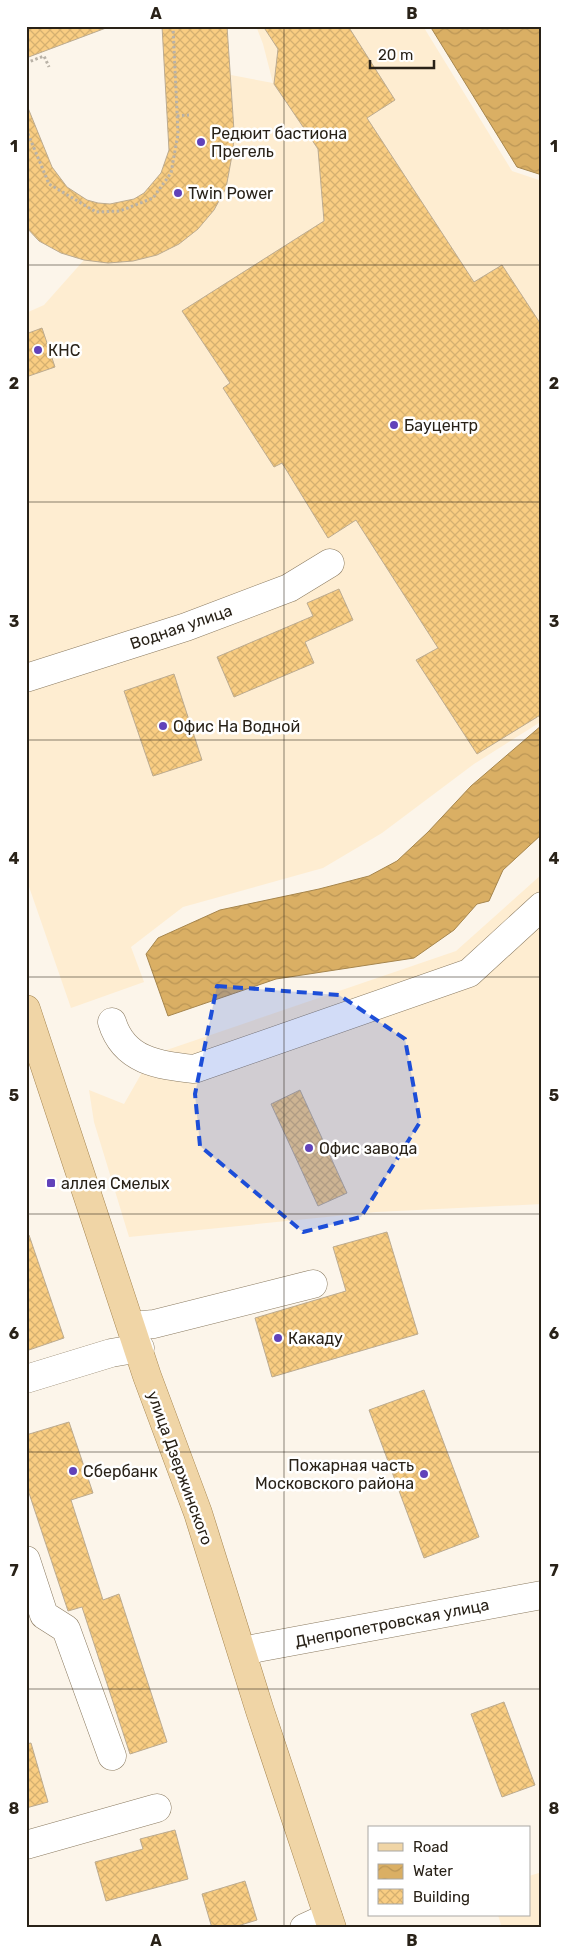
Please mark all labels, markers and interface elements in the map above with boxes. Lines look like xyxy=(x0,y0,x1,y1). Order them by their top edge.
text: A xyxy=(150,4,162,23)
text: B xyxy=(406,4,418,23)
scale bar xyxy=(370,38,434,70)
text: 20 m xyxy=(378,46,413,64)
place label: Редюит бастиона Прегель xyxy=(211,124,347,161)
marker: Редюит бастиона Прегель xyxy=(195,136,207,148)
text: 1 xyxy=(10,137,18,156)
text: 1 xyxy=(550,137,558,156)
place label: Twin Power xyxy=(188,184,273,203)
marker: Twin Power xyxy=(172,187,184,199)
place label: КНС xyxy=(48,341,80,360)
marker: КНС xyxy=(32,344,44,356)
text: 2 xyxy=(9,374,19,393)
text: 2 xyxy=(549,374,559,393)
place label: Бауцентр xyxy=(404,416,478,435)
marker: Бауцентр xyxy=(388,419,400,431)
street label: Водная улица xyxy=(127,601,235,653)
text: 3 xyxy=(9,612,19,631)
text: 3 xyxy=(549,612,559,631)
place label: Офис На Водной xyxy=(173,717,300,736)
marker: Офис На Водной xyxy=(157,720,169,732)
text: 4 xyxy=(9,849,20,868)
text: 4 xyxy=(549,849,560,868)
text: 5 xyxy=(9,1086,19,1105)
text: 5 xyxy=(549,1086,559,1105)
place label: Офис завода xyxy=(319,1139,417,1158)
marker: Офис завода xyxy=(303,1142,315,1154)
place label: аллея Смелых xyxy=(61,1174,170,1193)
marker: аллея Смелых xyxy=(45,1177,57,1189)
text: 6 xyxy=(9,1324,19,1343)
text: 6 xyxy=(549,1324,559,1343)
place label: Какаду xyxy=(288,1329,343,1348)
marker: Какаду xyxy=(272,1332,284,1344)
street label: улица Дзержинского xyxy=(143,1388,217,1548)
place label: Пожарная часть Московского района xyxy=(255,1456,414,1493)
place label: Сбербанк xyxy=(83,1462,158,1481)
marker: Сбербанк xyxy=(67,1465,79,1477)
marker: Пожарная часть Московского района xyxy=(418,1468,430,1480)
text: 7 xyxy=(9,1561,19,1580)
text: 7 xyxy=(549,1561,559,1580)
street label: Днепропетровская улица xyxy=(293,1595,491,1651)
text: 8 xyxy=(9,1799,20,1818)
text: 8 xyxy=(549,1799,560,1818)
legend xyxy=(368,1826,530,1916)
text: Road xyxy=(413,1838,449,1856)
text: Water xyxy=(413,1862,453,1880)
text: Building xyxy=(413,1888,470,1906)
text: A xyxy=(150,1931,162,1950)
text: B xyxy=(406,1931,418,1950)

